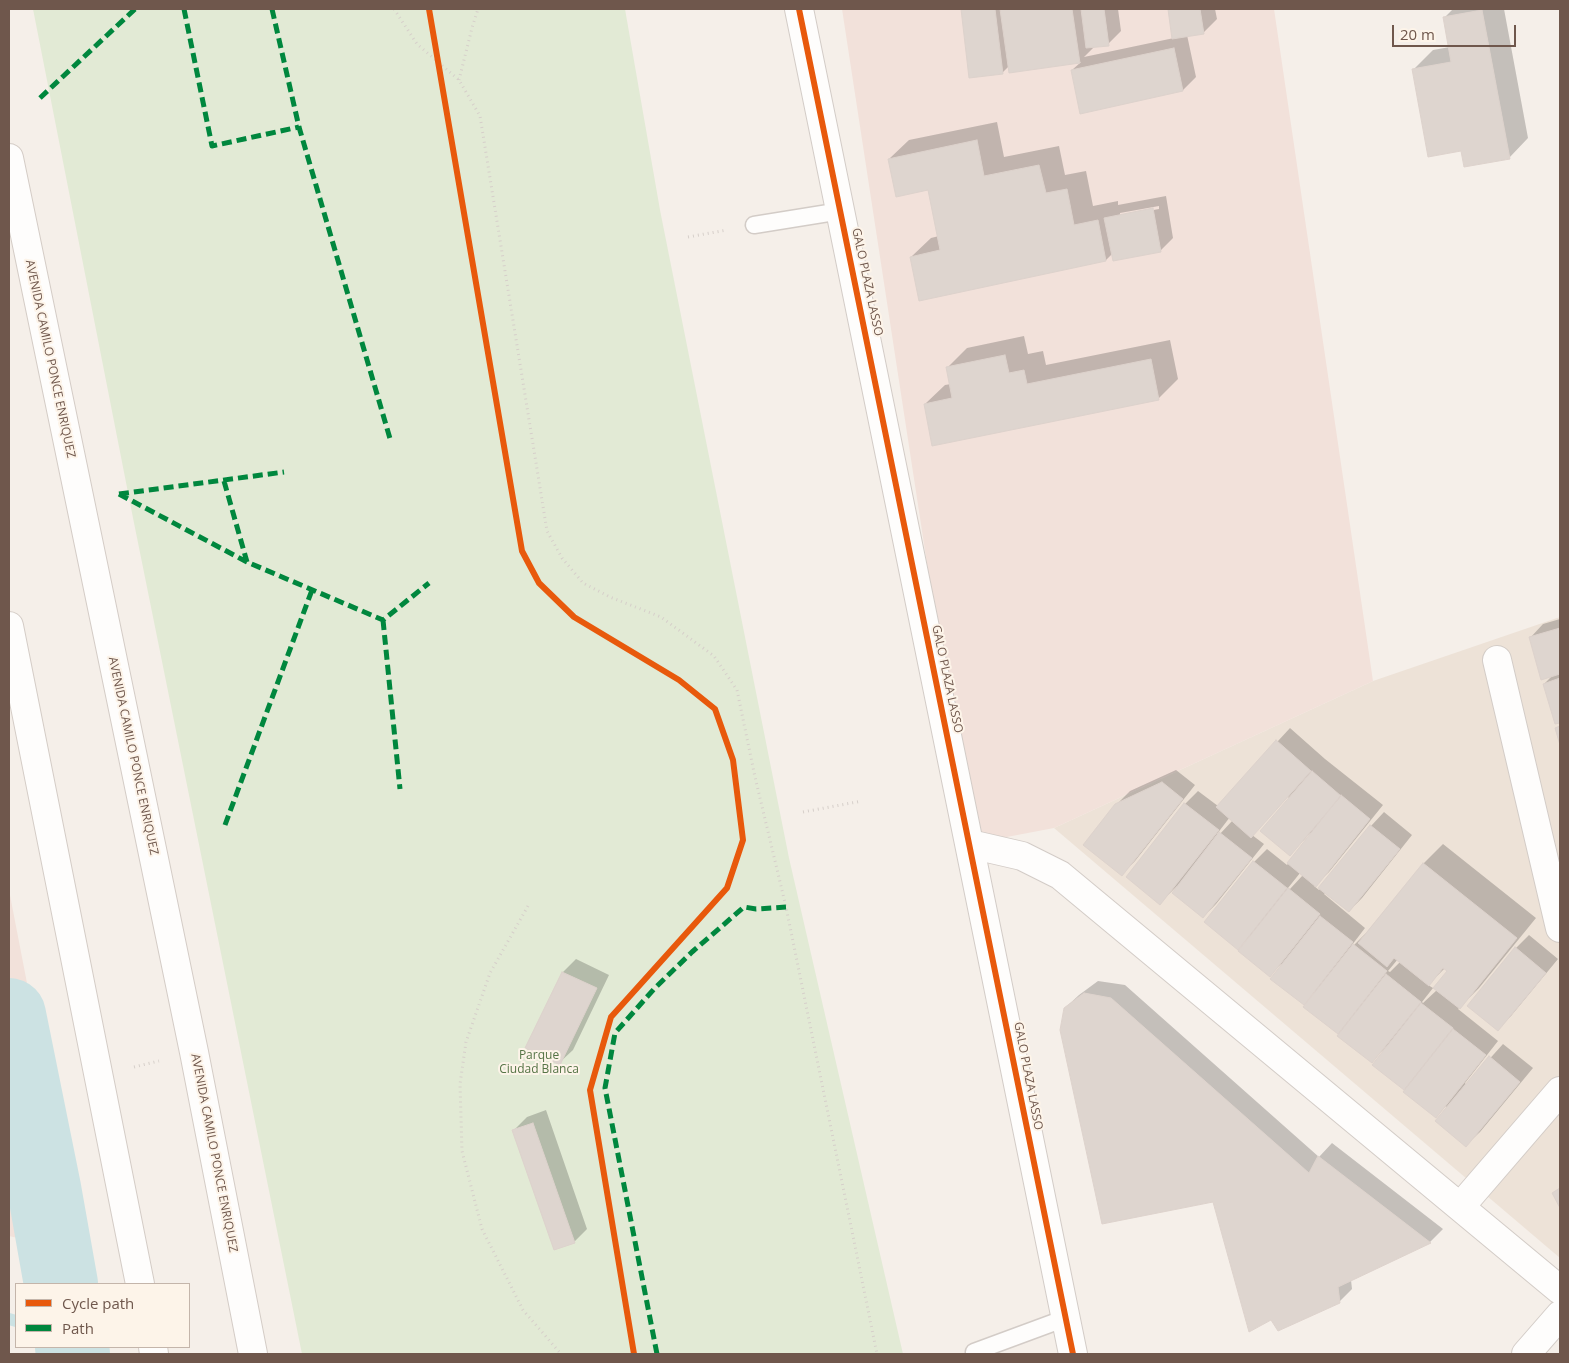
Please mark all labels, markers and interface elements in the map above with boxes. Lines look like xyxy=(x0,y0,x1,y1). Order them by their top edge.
scale bar xyxy=(1394,15,1518,47)
text: 20 m xyxy=(1400,24,1435,44)
street label: GALO PLAZA LASSO xyxy=(849,227,885,337)
street label: AVENIDA CAMILO PONCE ENRIQUEZ xyxy=(22,259,78,459)
street label: GALO PLAZA LASSO xyxy=(929,624,965,734)
street label: AVENIDA CAMILO PONCE ENRIQUEZ xyxy=(105,656,161,856)
street label: GALO PLAZA LASSO xyxy=(1010,1021,1046,1131)
park label: Parque Ciudad Blanca xyxy=(499,1049,579,1077)
street label: AVENIDA CAMILO PONCE ENRIQUEZ xyxy=(188,1052,240,1254)
legend xyxy=(15,1283,190,1348)
text: Cycle path xyxy=(62,1293,134,1313)
text: Path xyxy=(62,1318,94,1338)

